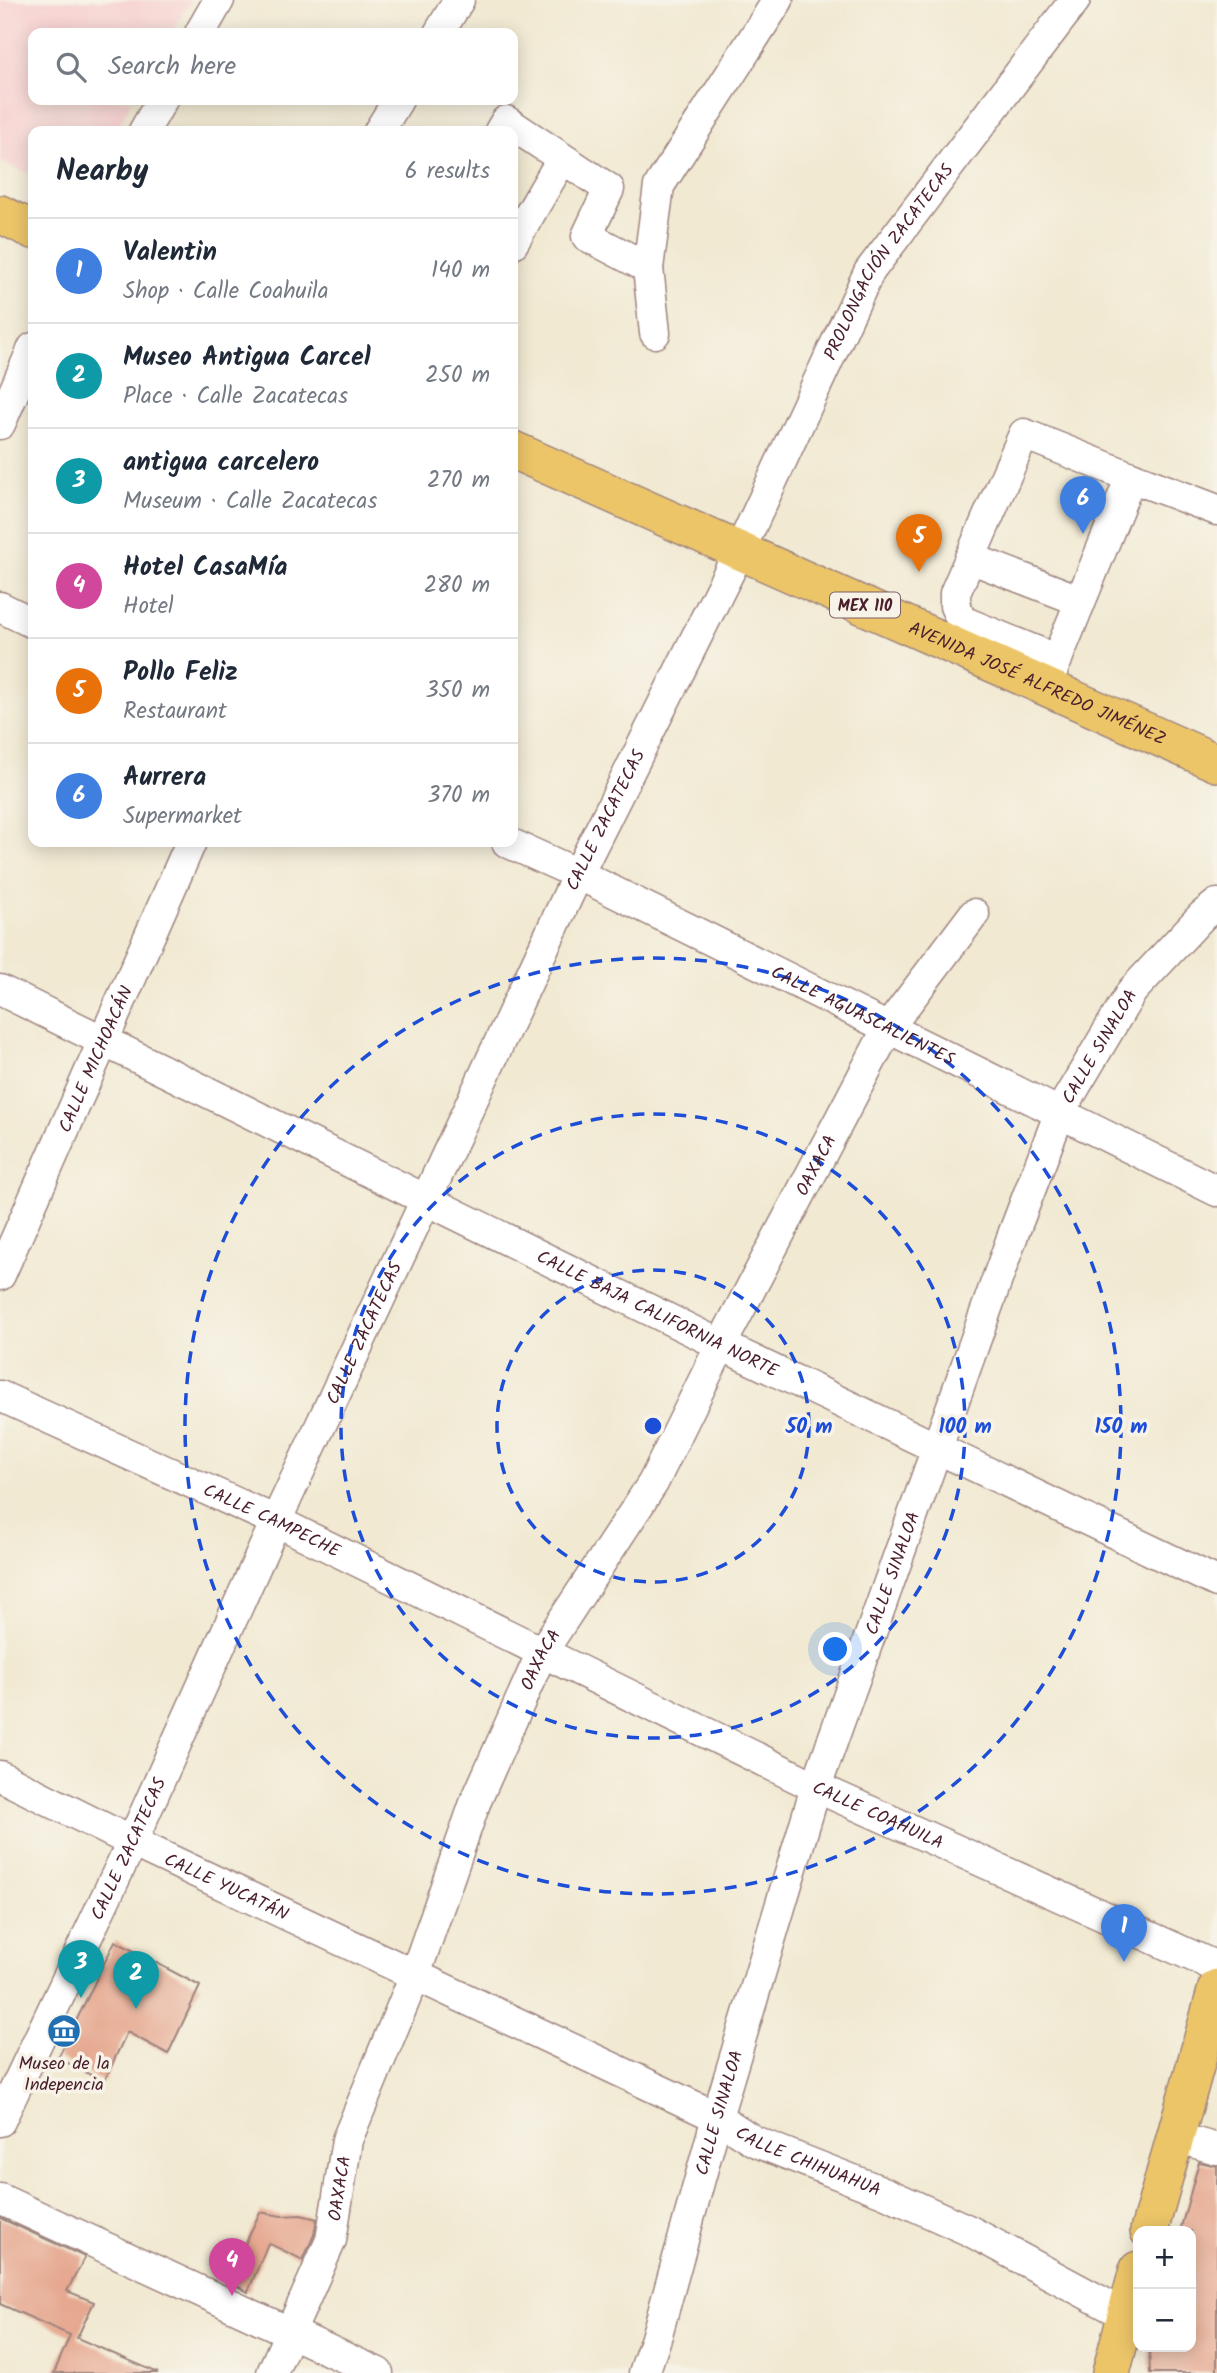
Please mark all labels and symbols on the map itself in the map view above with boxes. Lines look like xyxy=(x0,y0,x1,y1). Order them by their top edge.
street label: PROLONGACIÓN ZACATECAS xyxy=(817,158,962,365)
pin: 6 xyxy=(1060,476,1106,534)
pin: 5 xyxy=(896,514,942,572)
road number: MEX 110 xyxy=(830,592,900,618)
street label: AVENIDA JOSÉ ALFREDO JIMÉNEZ xyxy=(903,615,1170,755)
street label: CALLE ZACATECAS xyxy=(559,745,654,896)
street label: CALLE AGUASCALIENTES xyxy=(765,959,960,1075)
street label: CALLE MICHOACÁN xyxy=(52,982,142,1138)
street label: CALLE SINALOA xyxy=(1055,984,1146,1110)
street label: OAXACA xyxy=(789,1130,845,1202)
street label: CALLE BAJA CALIFORNIA NORTE xyxy=(531,1243,783,1387)
street label: CALLE ZACATECAS xyxy=(319,1257,411,1410)
text: 50 m xyxy=(785,1411,832,1444)
text: 100 m xyxy=(938,1411,992,1444)
text: 150 m xyxy=(1094,1411,1148,1444)
centre of rings xyxy=(641,1414,665,1438)
street label: CALLE CAMPECHE xyxy=(198,1477,345,1567)
street label: CALLE SINALOA xyxy=(858,1508,929,1639)
street label: OAXACA xyxy=(514,1624,569,1696)
your location xyxy=(818,1632,852,1666)
street label: CALLE ZACATECAS xyxy=(84,1773,175,1926)
street label: CALLE COAHUILA xyxy=(807,1774,948,1858)
street label: CALLE YUCATÁN xyxy=(159,1846,293,1930)
pin: 1 xyxy=(1101,1904,1147,1962)
pin: 3 xyxy=(58,1940,104,1998)
pin: 2 xyxy=(113,1951,159,2009)
museum icon: Museo de la Indepencia xyxy=(45,2012,83,2050)
street label: CALLE SINALOA xyxy=(689,2047,752,2179)
place label: Museo de la Indepencia xyxy=(18,2050,110,2100)
street label: CALLE CHIHUAHUA xyxy=(729,2119,885,2206)
street label: OAXACA xyxy=(321,2154,360,2223)
pin: 4 xyxy=(209,2238,255,2296)

